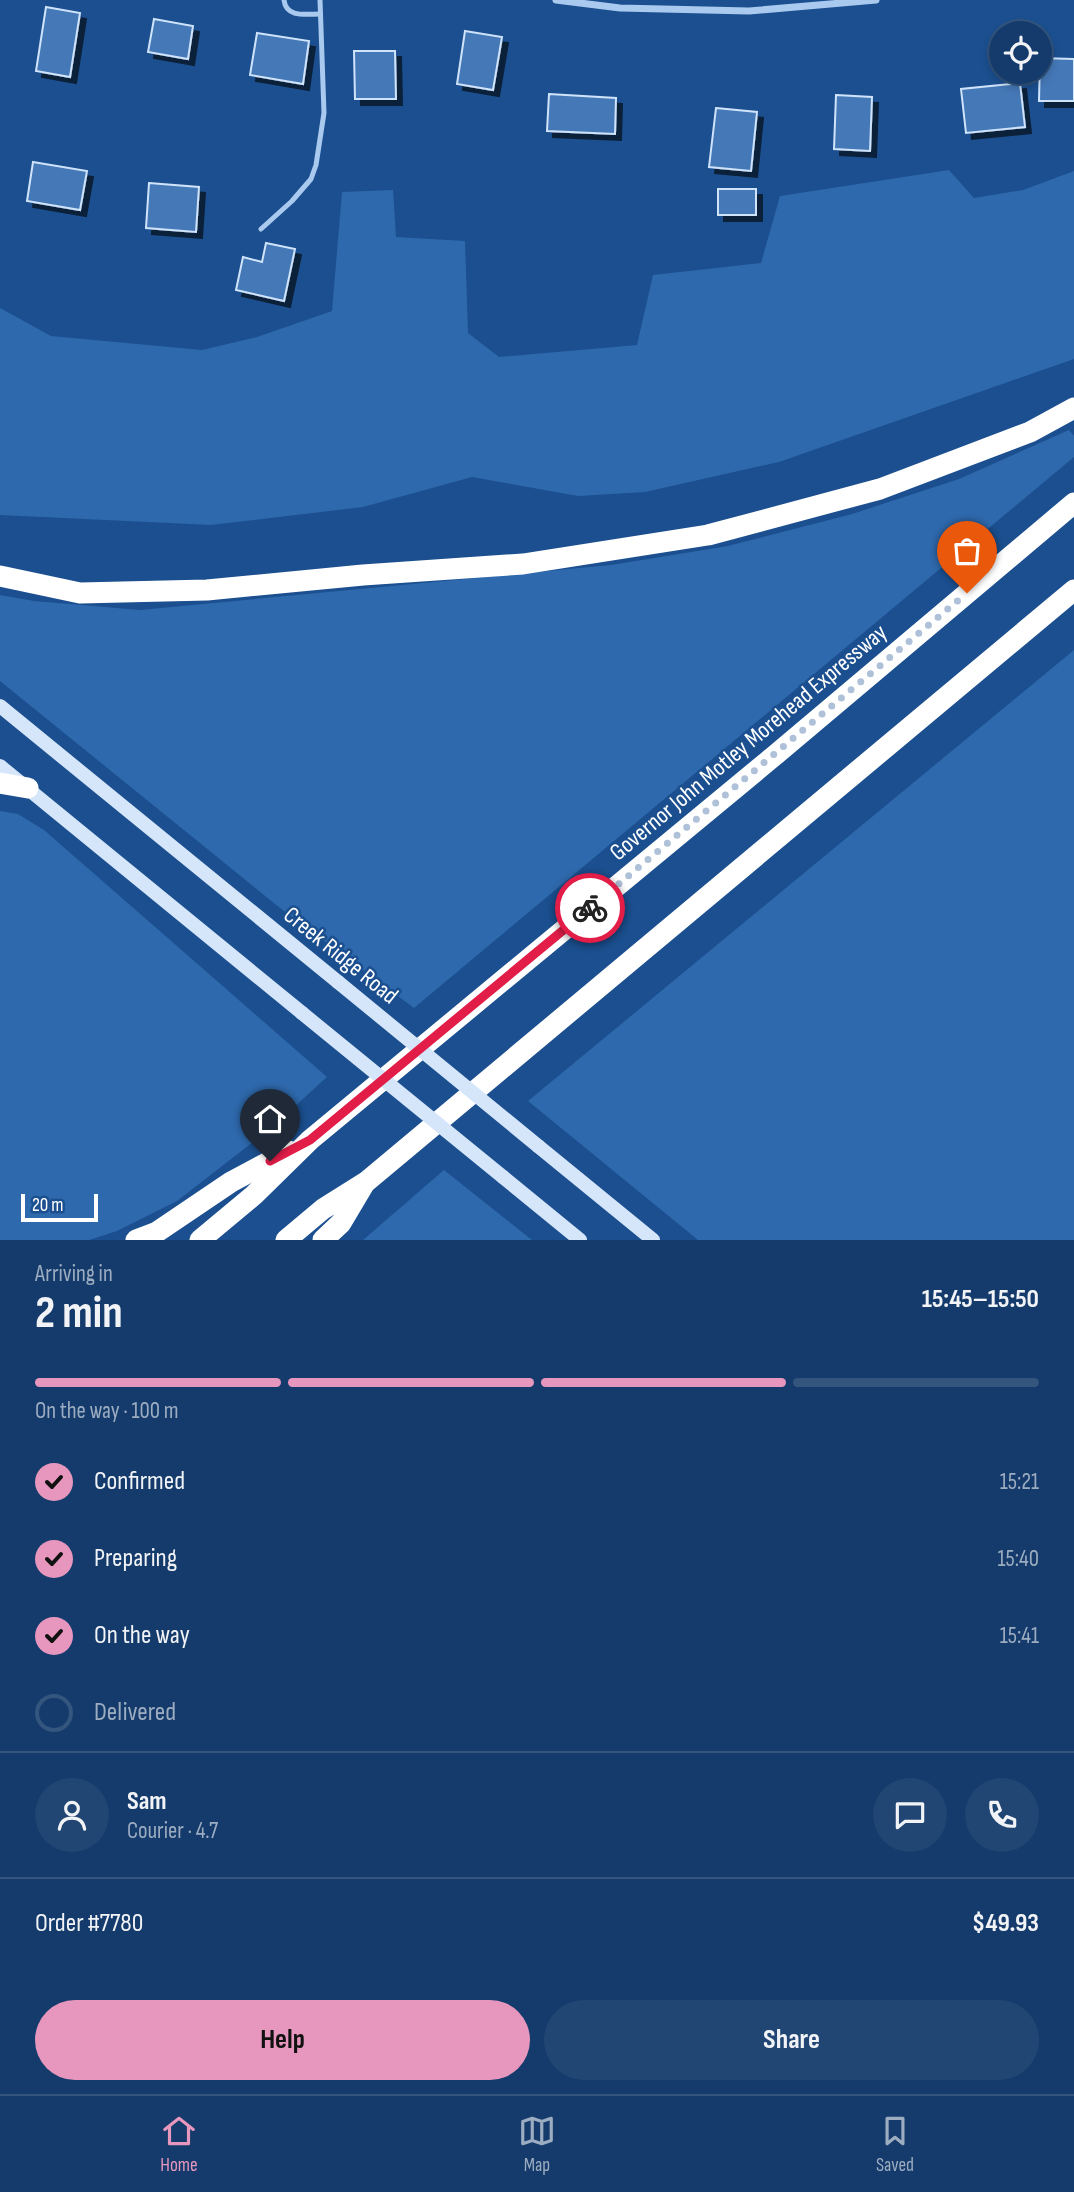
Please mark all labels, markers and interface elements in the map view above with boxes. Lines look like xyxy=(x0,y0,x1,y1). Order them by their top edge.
map controls xyxy=(989,21,1052,84)
button: locate xyxy=(989,21,1052,84)
pin xyxy=(937,521,997,593)
icon: bag xyxy=(948,532,986,570)
street label: Governor John Motley Morehead Expressway xyxy=(604,618,893,867)
courier xyxy=(555,873,625,943)
icon: bike xyxy=(571,889,609,927)
street label: Creek Ridge Road xyxy=(278,900,404,1010)
pin xyxy=(240,1089,300,1161)
icon: home xyxy=(251,1100,289,1138)
scale bar xyxy=(21,1191,98,1223)
text: 20 m xyxy=(32,1194,64,1217)
text: Arriving in xyxy=(35,1260,113,1288)
text: 15:45–15:50 xyxy=(922,1284,1039,1315)
text: 2 min xyxy=(35,1286,123,1341)
text: On the way · 100 m xyxy=(35,1397,179,1425)
icon: check xyxy=(35,1463,73,1501)
text: Confirmed xyxy=(94,1466,185,1497)
text: 15:21 xyxy=(1000,1468,1039,1496)
icon: check xyxy=(35,1540,73,1578)
text: Preparing xyxy=(94,1543,177,1574)
text: 15:40 xyxy=(998,1545,1039,1573)
icon: check xyxy=(35,1617,73,1655)
text: On the way xyxy=(94,1620,190,1651)
text: 15:41 xyxy=(1000,1622,1039,1650)
text: Delivered xyxy=(94,1697,176,1728)
button: person xyxy=(35,1778,109,1852)
button: chat xyxy=(873,1778,947,1852)
button: phone xyxy=(965,1778,1039,1852)
text: Sam xyxy=(127,1786,167,1817)
text: Courier · 4.7 xyxy=(127,1817,218,1845)
text: Order #7780 xyxy=(35,1908,143,1939)
text: $49.93 xyxy=(972,1908,1039,1939)
button: Help xyxy=(35,2000,530,2080)
button: Share xyxy=(544,2000,1039,2080)
tab: Home xyxy=(160,2112,198,2177)
tab: Map xyxy=(518,2112,556,2177)
tab: Saved xyxy=(876,2112,914,2177)

